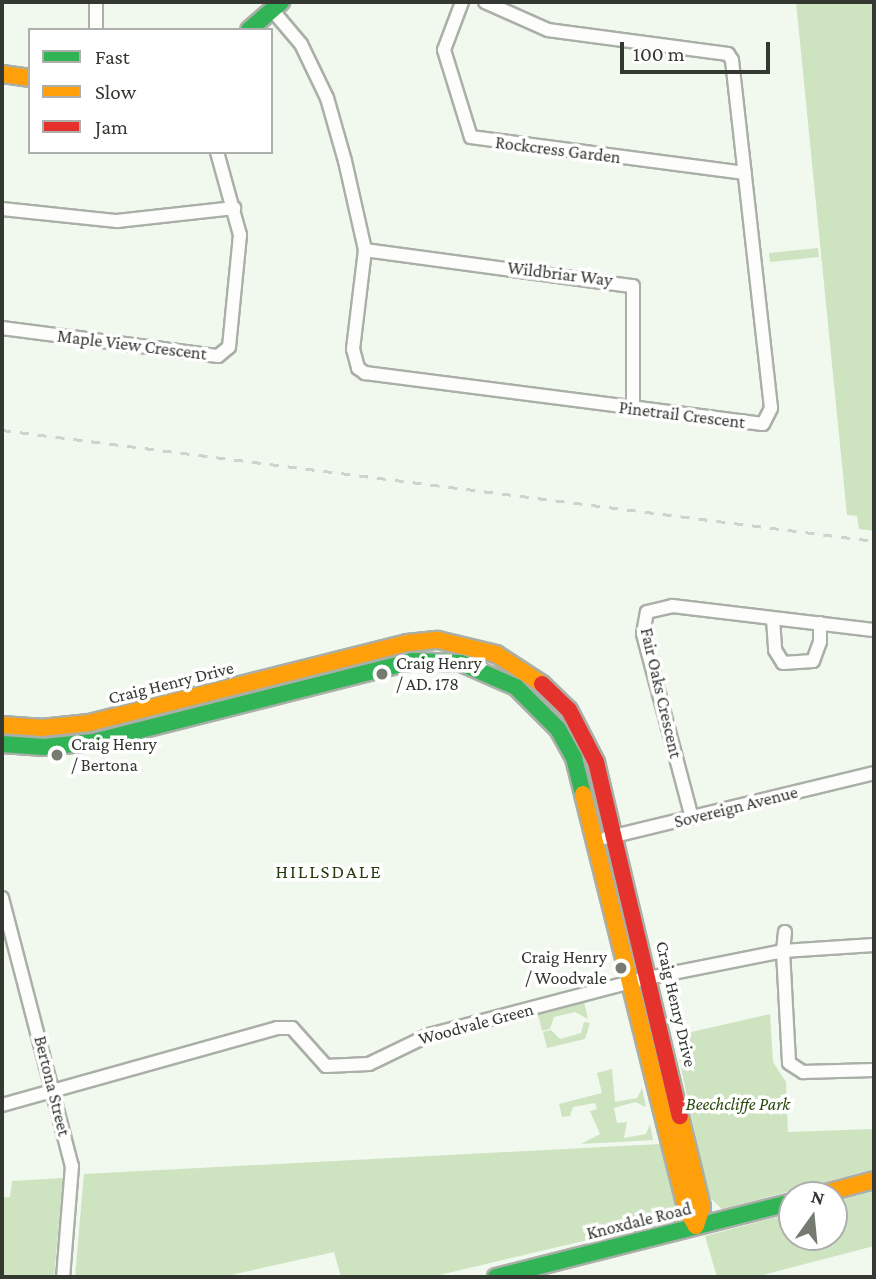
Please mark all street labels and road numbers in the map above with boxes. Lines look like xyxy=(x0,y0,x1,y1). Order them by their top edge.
street label: Rockcress Garden xyxy=(494,132,622,168)
street label: Wildbriar Way xyxy=(506,257,614,291)
street label: Maple View Crescent xyxy=(56,325,208,365)
street label: Pinetrail Crescent xyxy=(618,397,746,433)
street label: Fair Oaks Crescent xyxy=(636,626,686,760)
street label: Craig Henry Drive xyxy=(106,657,236,709)
street label: Sovereign Avenue xyxy=(672,781,800,833)
street label: Craig Henry Drive xyxy=(651,939,701,1069)
street label: Woodvale Green xyxy=(416,998,536,1050)
street label: Bertona Street xyxy=(29,1034,75,1138)
street label: Knoxdale Road xyxy=(584,1198,694,1244)

